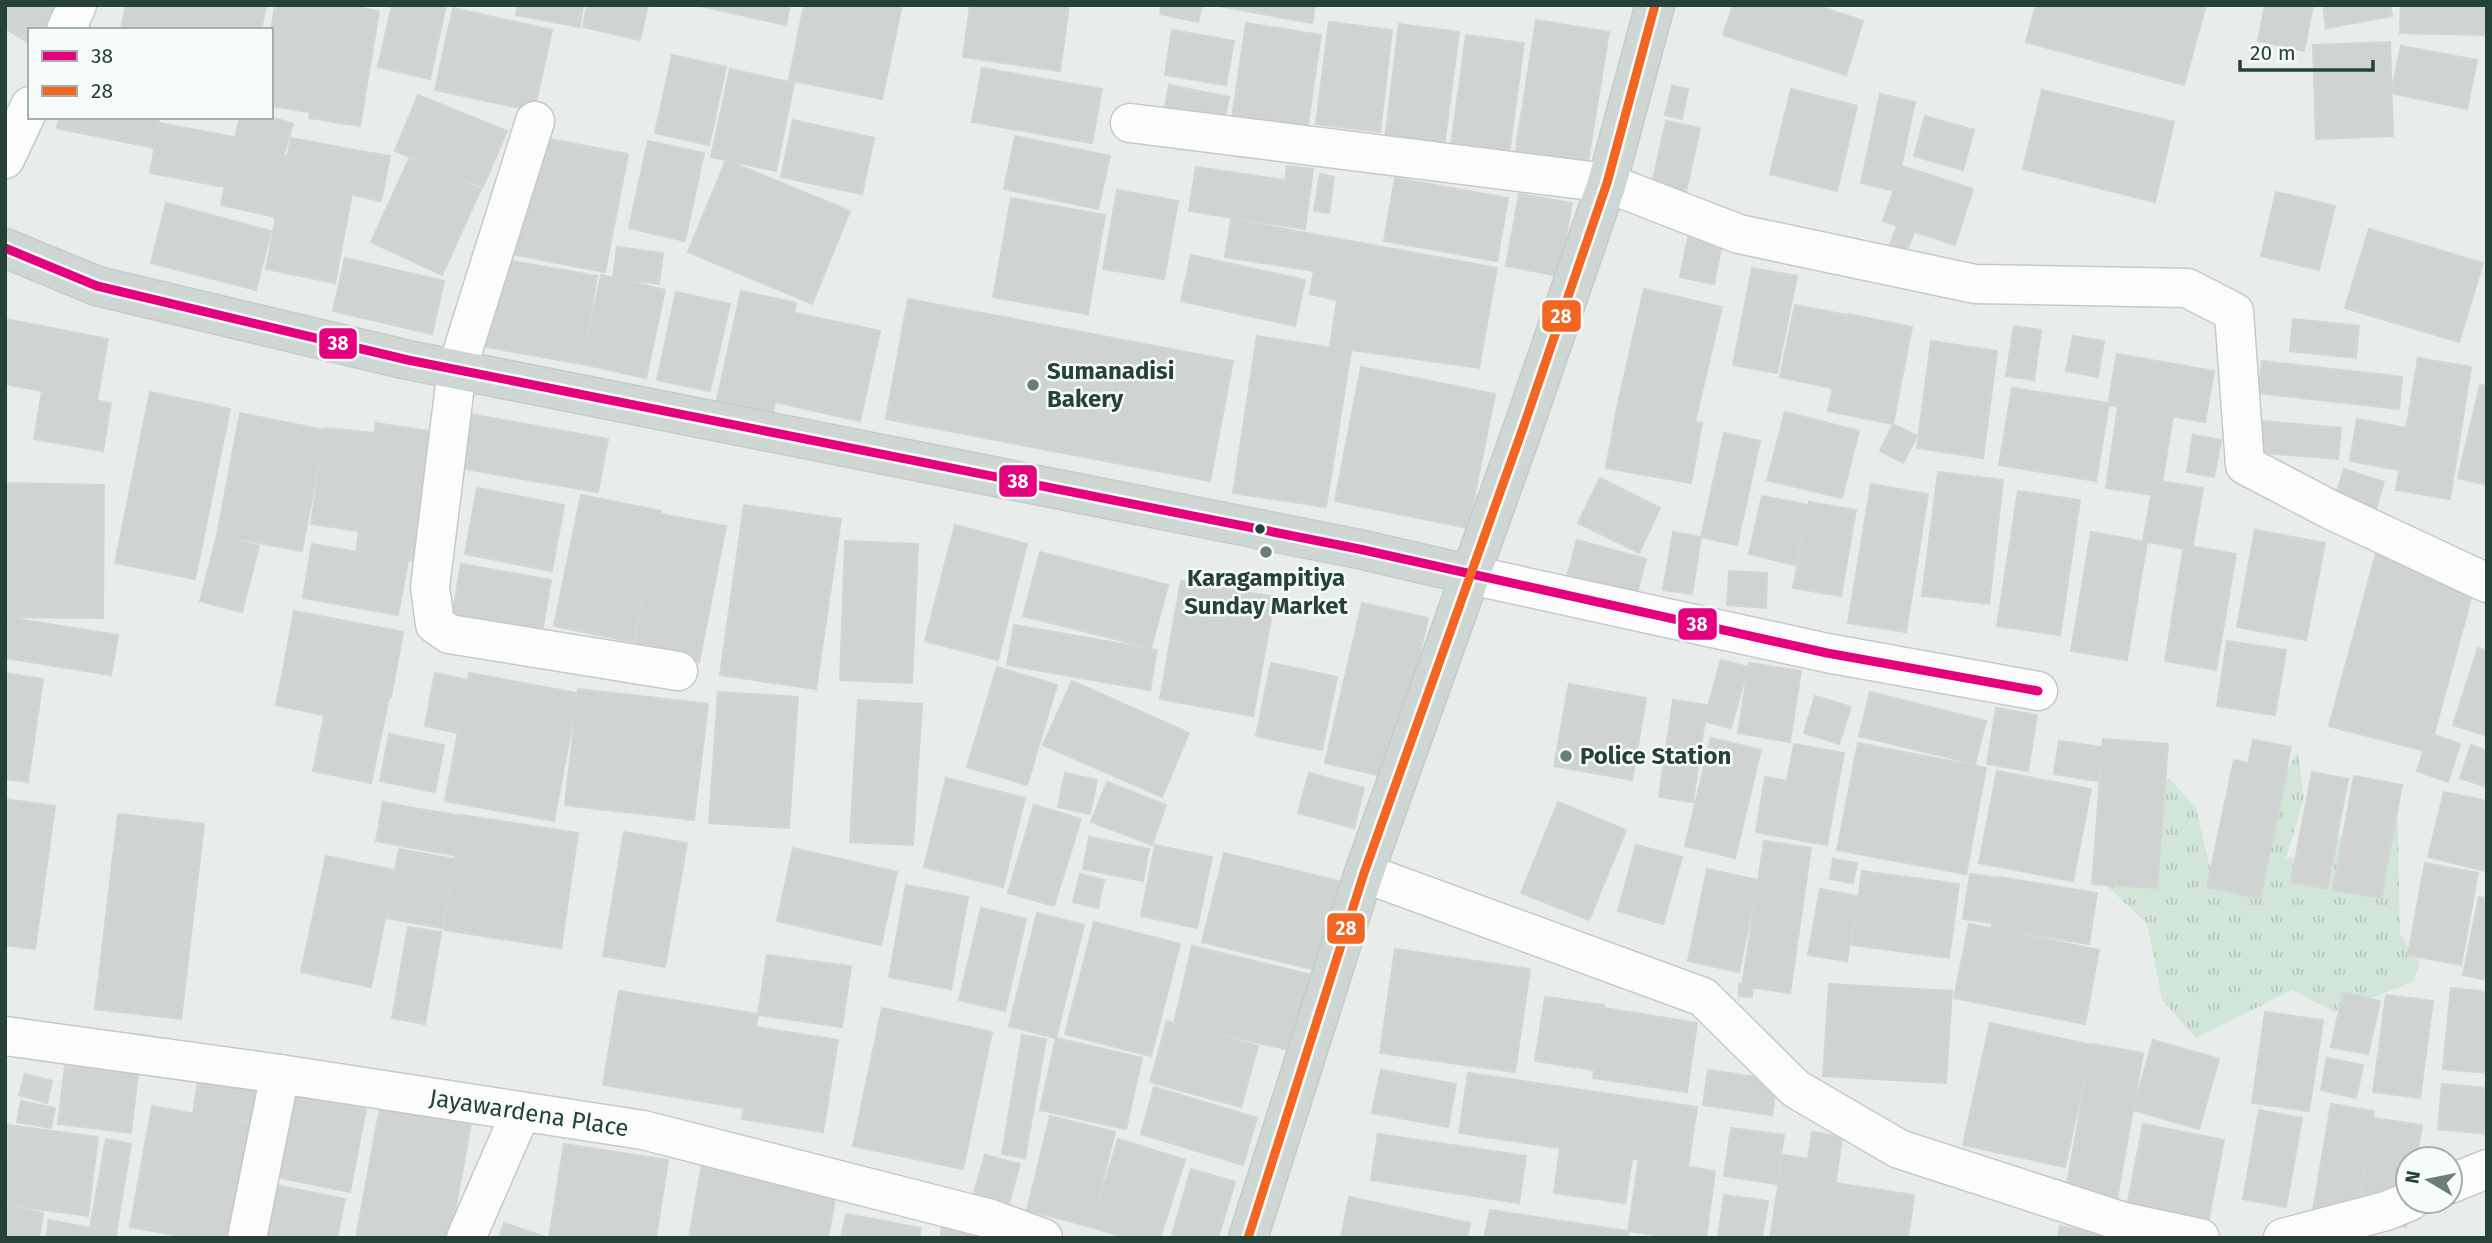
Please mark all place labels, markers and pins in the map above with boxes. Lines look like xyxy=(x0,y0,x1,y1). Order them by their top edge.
place label: Sumanadisi Bakery xyxy=(1047,357,1174,413)
marker: Sumanadisi Bakery xyxy=(1025,377,1041,393)
unlabelled marker xyxy=(1253,522,1267,536)
marker: Karagampitiya Sunday Market xyxy=(1258,544,1274,560)
place label: Karagampitiya Sunday Market xyxy=(1184,564,1349,620)
place label: Police Station xyxy=(1580,742,1731,770)
marker: Police Station xyxy=(1558,748,1574,764)

